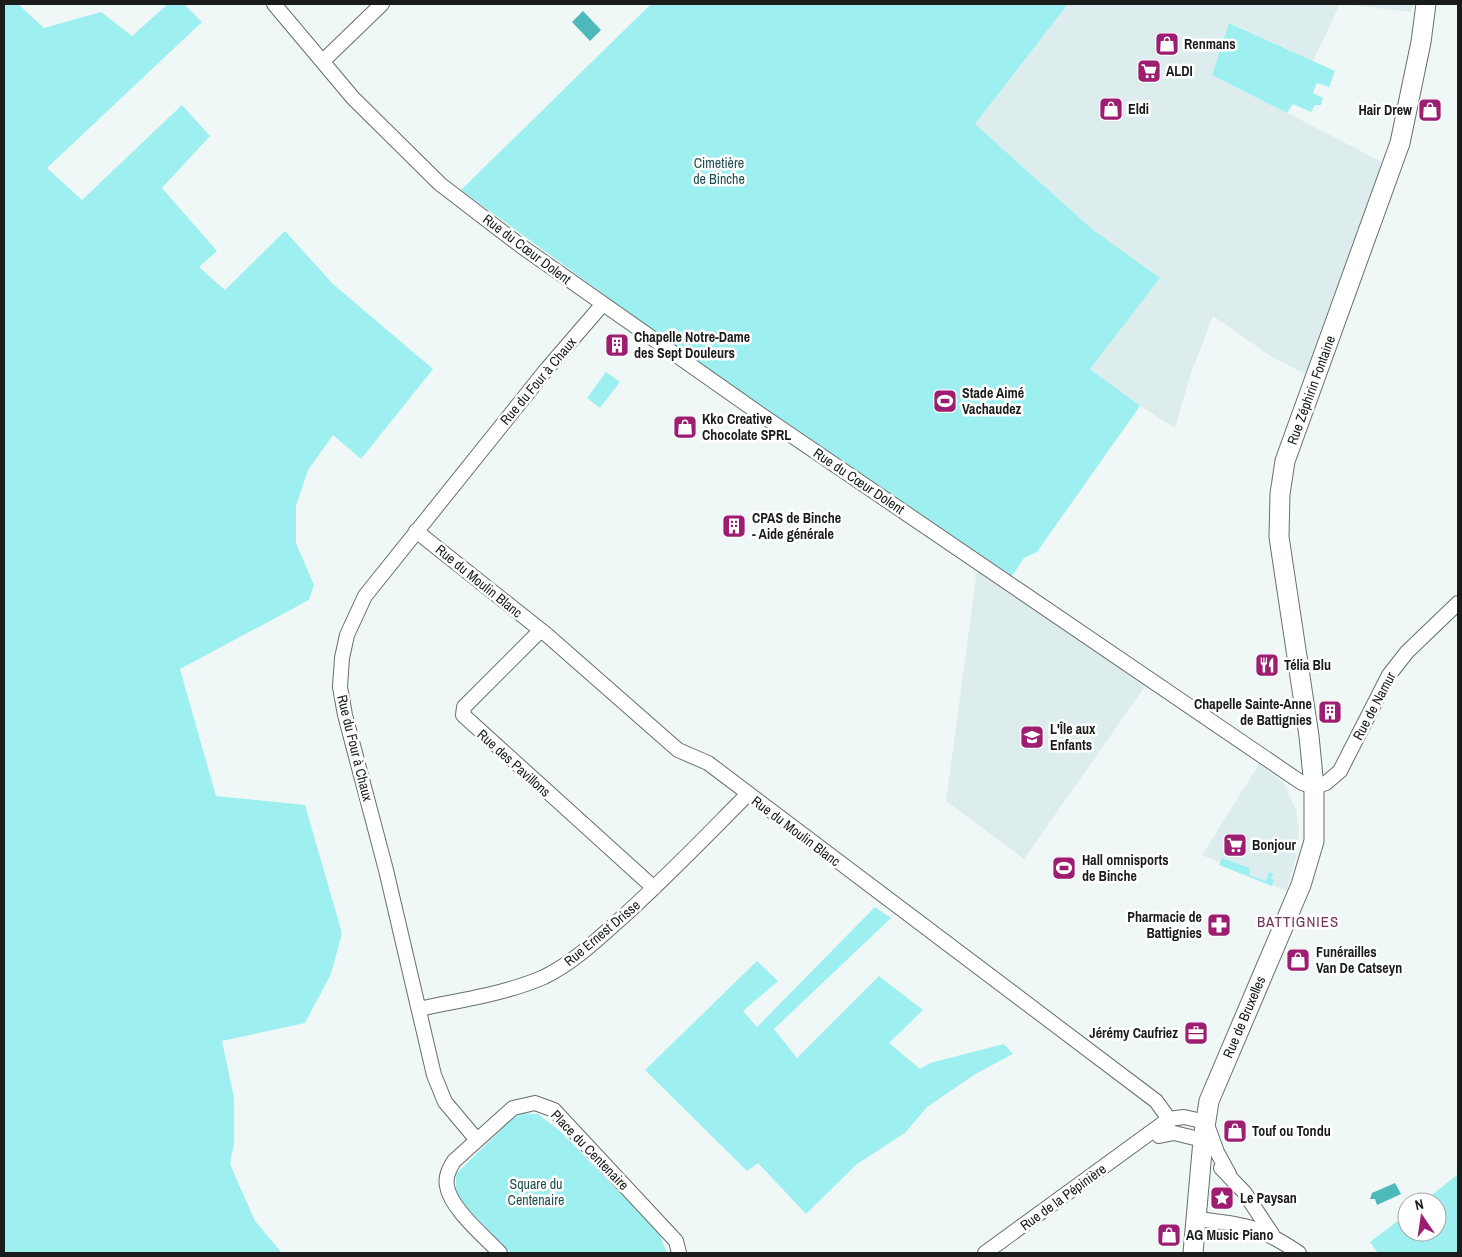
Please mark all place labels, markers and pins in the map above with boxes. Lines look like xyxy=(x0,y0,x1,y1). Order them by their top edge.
shop icon: Renmans xyxy=(1154,31,1180,57)
place label: Renmans xyxy=(1184,35,1236,53)
supermarket icon: ALDI xyxy=(1136,58,1162,84)
place label: ALDI xyxy=(1166,62,1193,80)
shop icon: Eldi xyxy=(1098,96,1124,122)
shop icon: Hair Drew xyxy=(1417,97,1443,123)
place label: Eldi xyxy=(1128,100,1149,118)
place label: Hair Drew xyxy=(1358,101,1412,119)
place label: Chapelle Notre-Dame des Sept Douleurs xyxy=(634,328,750,362)
building icon: Chapelle Notre-Dame des Sept Douleurs xyxy=(604,332,630,358)
place label: Stade Aimé Vachaudez xyxy=(962,384,1024,418)
sports icon: Stade Aimé Vachaudez xyxy=(932,388,958,414)
place label: Kko Creative Chocolate SPRL xyxy=(702,410,791,444)
shop icon: Kko Creative Chocolate SPRL xyxy=(672,414,698,440)
place label: CPAS de Binche - Aide générale xyxy=(752,509,841,543)
building icon: CPAS de Binche - Aide générale xyxy=(721,513,747,539)
restaurant icon: Télia Blu xyxy=(1254,652,1280,678)
place label: Télia Blu xyxy=(1284,656,1331,674)
place label: Chapelle Sainte-Anne de Battignies xyxy=(1194,695,1312,729)
building icon: Chapelle Sainte-Anne de Battignies xyxy=(1317,699,1343,725)
place label: L'Île aux Enfants xyxy=(1050,720,1096,754)
school or university icon: L'Île aux Enfants xyxy=(1019,724,1045,750)
supermarket icon: Bonjour xyxy=(1222,832,1248,858)
place label: Bonjour xyxy=(1252,836,1297,854)
place label: Hall omnisports de Binche xyxy=(1082,851,1169,885)
sports icon: Hall omnisports de Binche xyxy=(1051,855,1077,881)
place label: Pharmacie de Battignies xyxy=(1127,908,1202,942)
pharmacy icon: Pharmacie de Battignies xyxy=(1206,912,1232,938)
place label: Funérailles Van De Catseyn xyxy=(1316,943,1402,977)
shop icon: Funérailles Van De Catseyn xyxy=(1285,947,1311,973)
office icon: Jérémy Caufriez xyxy=(1183,1020,1209,1046)
place label: Jérémy Caufriez xyxy=(1089,1024,1178,1042)
shop icon: Touf ou Tondu xyxy=(1222,1118,1248,1144)
place label: Touf ou Tondu xyxy=(1252,1122,1331,1140)
place icon: Le Paysan xyxy=(1209,1185,1235,1211)
place label: Le Paysan xyxy=(1240,1189,1297,1207)
shop icon: AG Music Piano xyxy=(1156,1222,1182,1248)
place label: AG Music Piano xyxy=(1186,1226,1273,1244)

